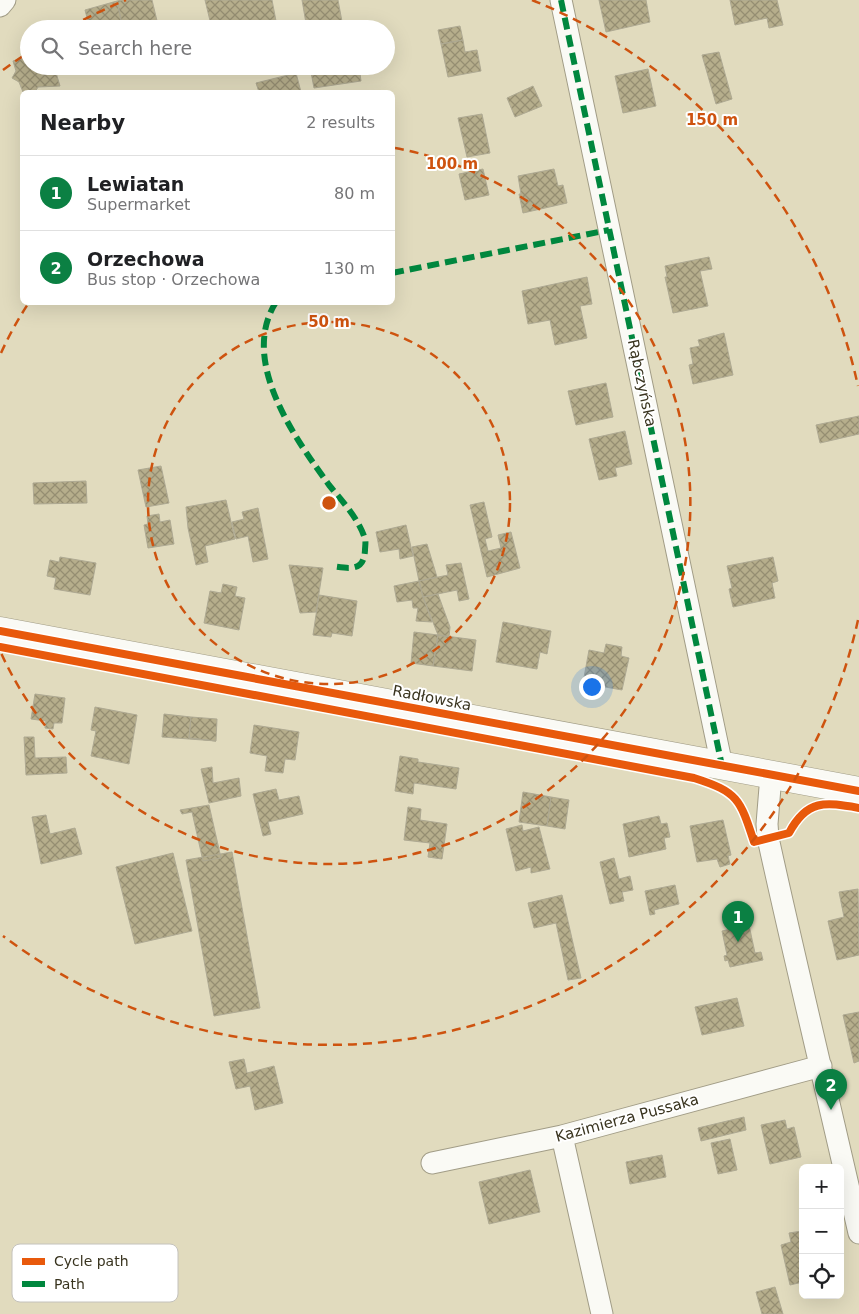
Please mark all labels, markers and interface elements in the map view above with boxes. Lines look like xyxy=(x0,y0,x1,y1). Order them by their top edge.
search box xyxy=(20,20,395,75)
icon: search xyxy=(38,34,66,62)
text: Search here xyxy=(78,37,192,59)
text: Nearby xyxy=(40,111,125,135)
text: 150 m xyxy=(686,111,738,129)
text: 2 results xyxy=(306,113,375,132)
text: 100 m xyxy=(426,155,478,173)
text: Lewiatan xyxy=(87,173,184,195)
text: 1 xyxy=(50,184,62,203)
text: 80 m xyxy=(334,184,375,203)
text: Supermarket xyxy=(87,195,190,214)
text: Orzechowa xyxy=(87,248,205,270)
text: 2 xyxy=(50,259,62,278)
text: 130 m xyxy=(324,259,375,278)
text: Bus stop · Orzechowa xyxy=(87,270,260,289)
text: 50 m xyxy=(308,313,350,331)
street label: Rąbczyńska xyxy=(624,338,660,428)
centre of rings xyxy=(320,494,338,512)
your location xyxy=(579,674,605,700)
street label: Radłowska xyxy=(391,682,473,714)
pin: 1 xyxy=(722,901,754,942)
pin: 2 xyxy=(815,1069,847,1110)
street label: Kazimierza Pussaka xyxy=(553,1090,701,1146)
map controls xyxy=(799,1164,844,1299)
button: + xyxy=(799,1164,844,1209)
button: − xyxy=(799,1209,844,1254)
legend xyxy=(12,1244,178,1302)
text: Cycle path xyxy=(54,1253,129,1269)
button: locate xyxy=(799,1254,844,1299)
text: Path xyxy=(54,1276,85,1292)

